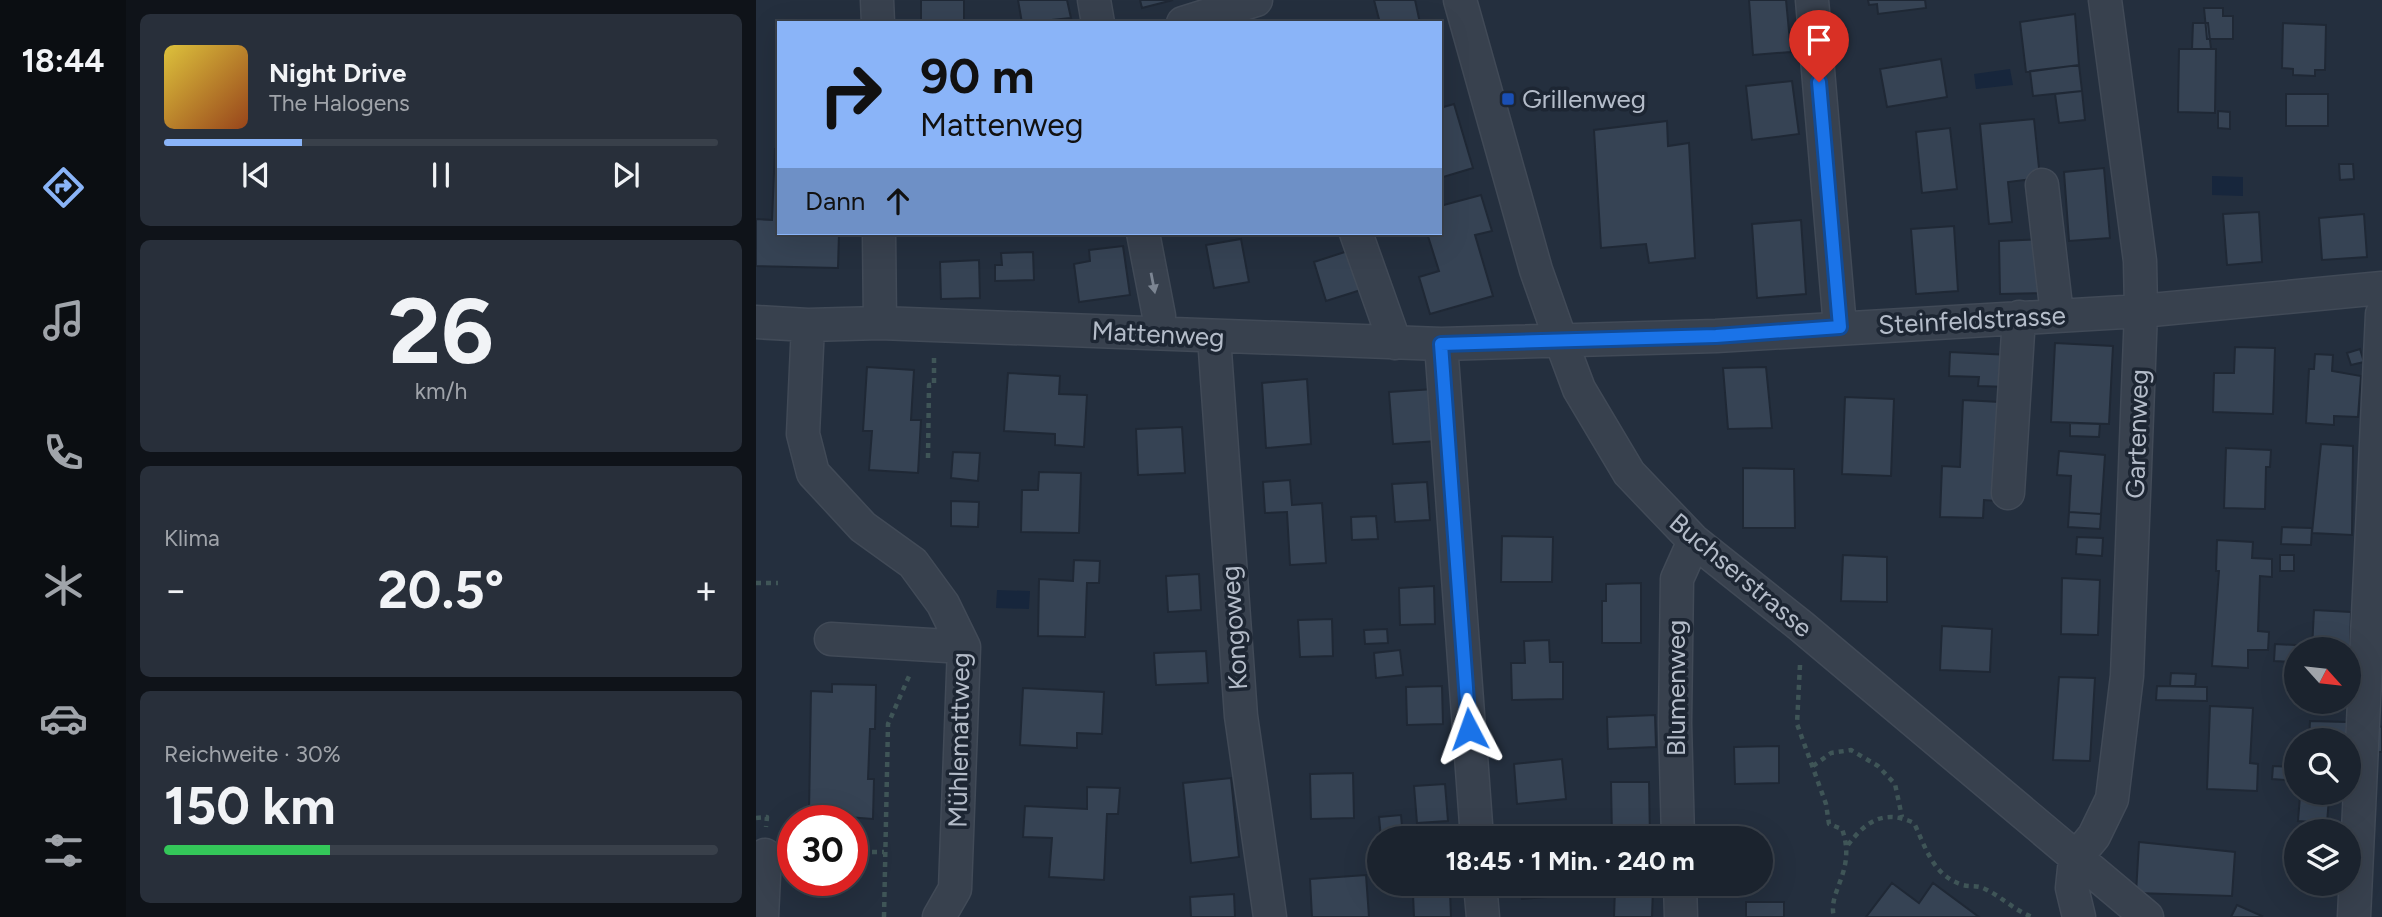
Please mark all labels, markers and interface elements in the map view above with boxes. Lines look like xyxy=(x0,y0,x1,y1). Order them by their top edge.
pin xyxy=(1789,10,1849,82)
icon: arrive xyxy=(1800,21,1838,59)
text: 18:44 xyxy=(21,42,105,80)
text: 90 m xyxy=(920,46,1035,105)
icon: right xyxy=(805,49,896,140)
text: Night Drive xyxy=(269,57,406,89)
place label: Grillenweg xyxy=(1522,83,1646,115)
text: The Halogens xyxy=(269,89,410,117)
marker: Grillenweg xyxy=(1500,91,1516,107)
text: Mattenweg xyxy=(920,106,1084,144)
icon: previous xyxy=(237,156,275,194)
icon: pause xyxy=(422,156,460,194)
icon: next xyxy=(607,156,645,194)
icon: directions xyxy=(39,163,88,212)
icon: ahead xyxy=(879,182,917,220)
text: Dann xyxy=(805,185,865,217)
one-way arrow xyxy=(1148,272,1159,294)
text: 26 xyxy=(388,277,494,386)
icon: music xyxy=(39,296,88,345)
street label: Steinfeldstrasse xyxy=(1878,299,2066,341)
street label: Mattenweg xyxy=(1091,315,1225,353)
street label: Gartenweg xyxy=(2119,369,2155,499)
text: km/h xyxy=(415,377,467,405)
icon: phone xyxy=(39,428,88,477)
street label: Buchserstrasse xyxy=(1663,506,1819,644)
text: Klima xyxy=(164,524,220,552)
text: 20.5° xyxy=(378,559,504,621)
icon: climate xyxy=(39,561,88,610)
street label: Kongoweg xyxy=(1214,565,1254,691)
text: − xyxy=(164,567,188,613)
text: + xyxy=(694,567,718,613)
street label: Blumenweg xyxy=(1660,620,1692,756)
north arrow xyxy=(2284,637,2361,714)
map controls xyxy=(2284,637,2361,896)
street label: Mühlemattweg xyxy=(941,652,977,828)
position arrow xyxy=(1432,692,1506,766)
icon: car xyxy=(39,694,88,743)
button: search xyxy=(2284,728,2361,805)
text: Reichweite · 30% xyxy=(164,740,341,768)
text: 150 km xyxy=(164,775,336,837)
speed limit sign: 30 xyxy=(777,805,868,896)
button: layers xyxy=(2284,819,2361,896)
icon: filters xyxy=(39,826,88,875)
text: 18:45 · 1 Min. · 240 m xyxy=(1445,845,1695,877)

